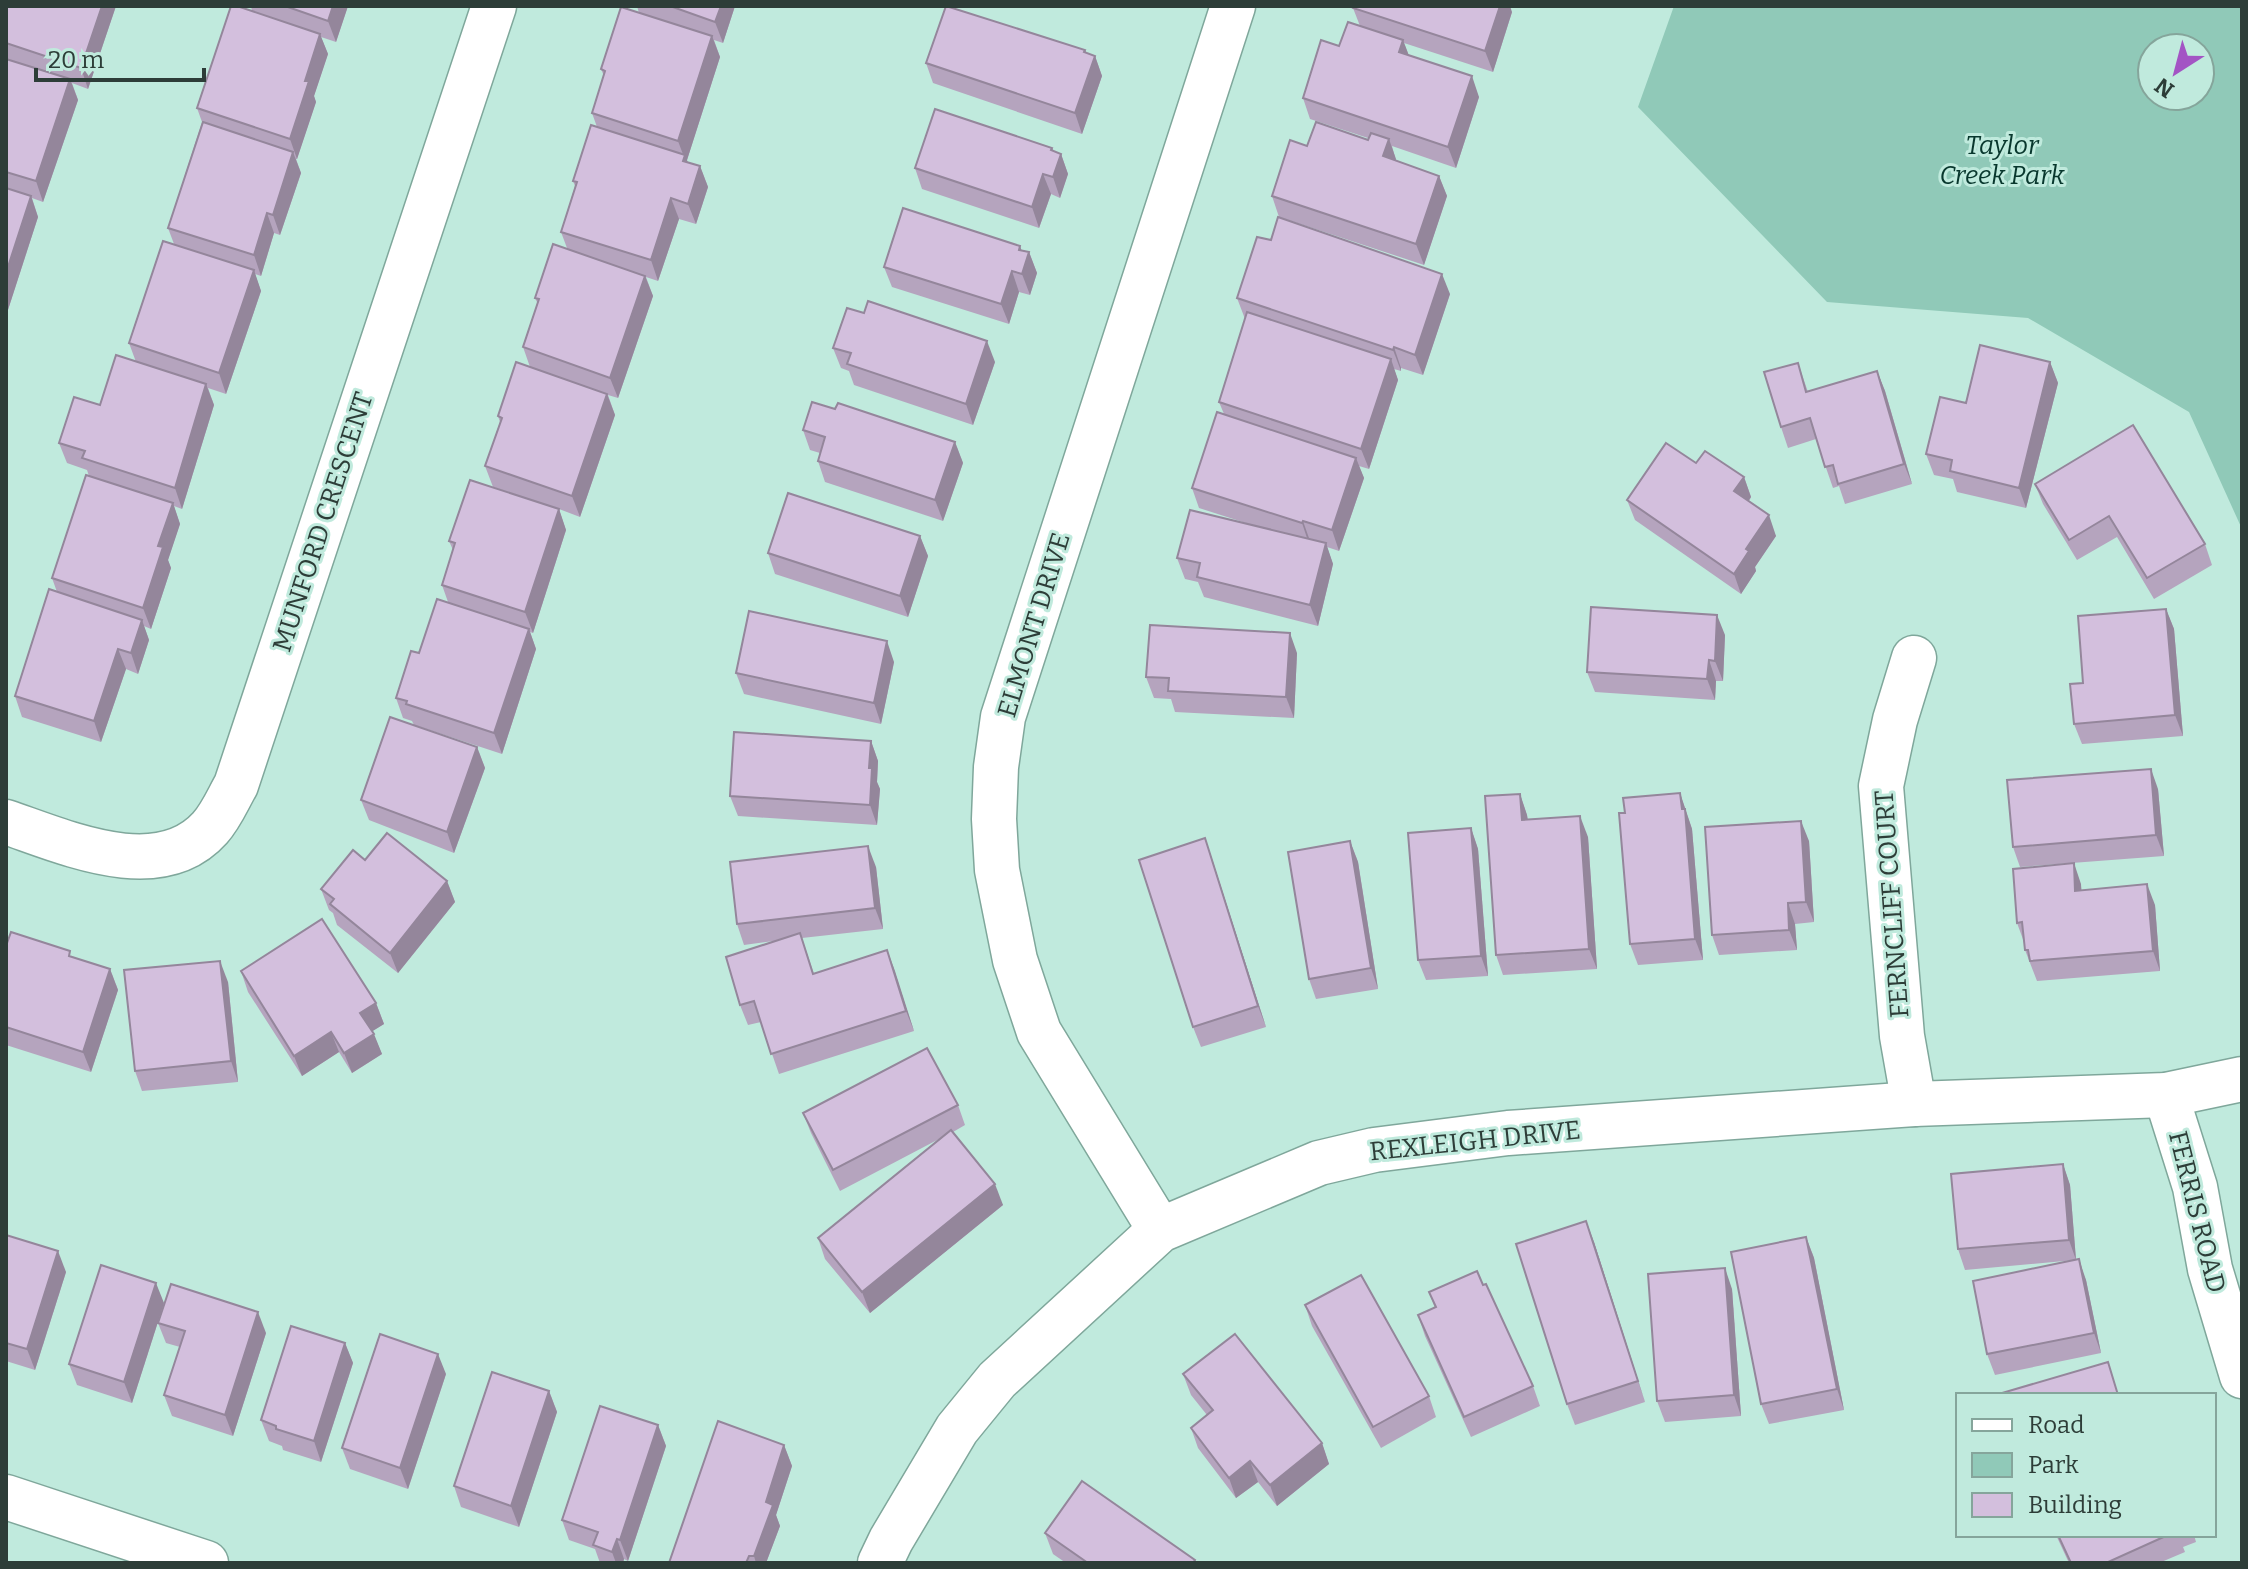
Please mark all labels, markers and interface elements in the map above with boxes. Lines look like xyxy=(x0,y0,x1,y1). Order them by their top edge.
scale bar xyxy=(36,32,204,82)
north arrow xyxy=(2136,32,2216,112)
text: 20 m xyxy=(48,46,104,74)
text: N xyxy=(2150,72,2179,104)
park label: Taylor Creek Park xyxy=(1939,130,2065,191)
street label: MUNFORD CRESCENT xyxy=(266,388,380,656)
street label: ELMONT DRIVE xyxy=(991,529,1077,721)
street label: FERNCLIFF COURT xyxy=(1869,789,1915,1019)
street label: REXLEIGH DRIVE xyxy=(1368,1115,1582,1167)
street label: FERRIS ROAD xyxy=(2162,1128,2232,1296)
legend xyxy=(1956,1393,2216,1537)
text: Road xyxy=(2028,1411,2084,1439)
text: Park xyxy=(2028,1451,2079,1479)
text: Building xyxy=(2028,1491,2122,1519)

